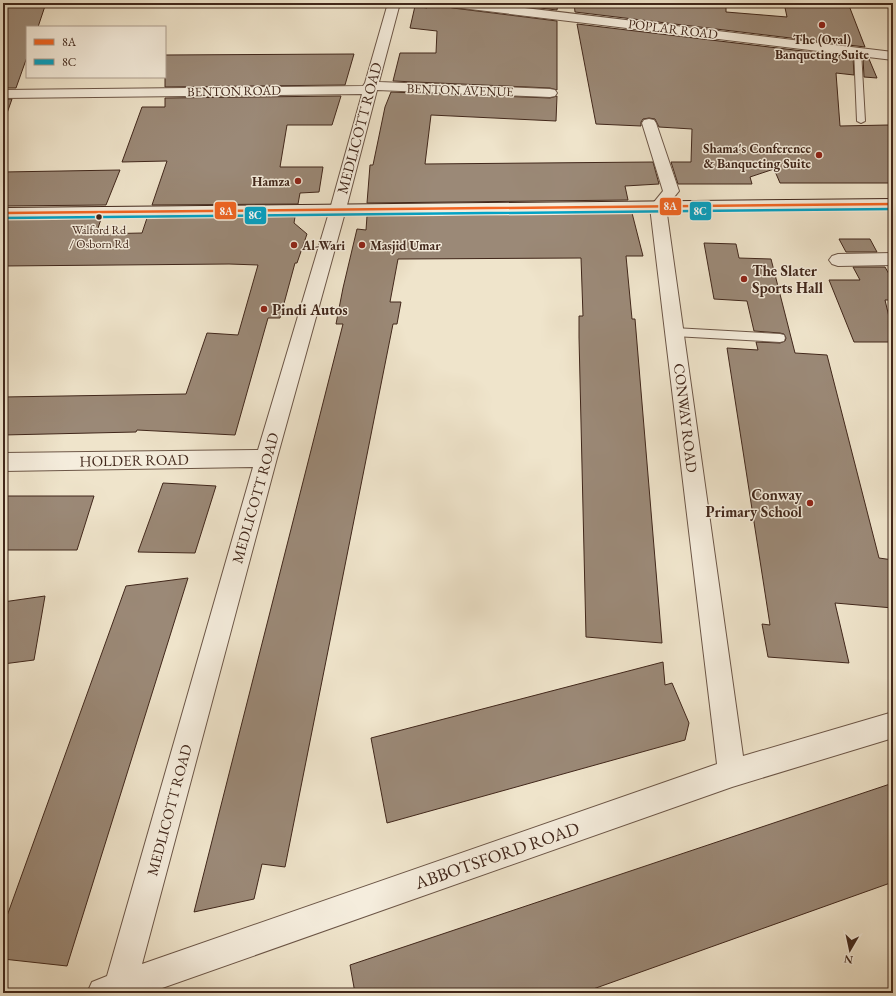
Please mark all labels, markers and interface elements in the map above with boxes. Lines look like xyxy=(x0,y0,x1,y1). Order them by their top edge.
street label: POPLAR ROAD xyxy=(627,15,719,43)
marker: The (Oval) Banqueting Suite xyxy=(817,20,827,30)
legend xyxy=(26,26,166,78)
place label: The (Oval) Banqueting Suite xyxy=(775,31,870,63)
text: 8A xyxy=(62,34,77,50)
text: 8C xyxy=(62,54,76,70)
street label: MEDLICOTT ROAD xyxy=(332,60,386,196)
street label: BENTON AVENUE xyxy=(406,80,514,100)
street label: BENTON ROAD xyxy=(187,82,281,100)
place label: Shama's Conference & Banqueting Suite xyxy=(703,140,812,172)
marker: Shama's Conference & Banqueting Suite xyxy=(814,150,824,160)
place label: Hamza xyxy=(252,173,290,190)
marker: Hamza xyxy=(293,176,303,186)
line badge: 8A xyxy=(659,197,682,216)
text: 8A xyxy=(663,199,677,213)
line badge: 8A xyxy=(214,201,237,220)
line badge: 8C xyxy=(689,201,712,221)
text: 8A xyxy=(219,204,233,218)
text: 8C xyxy=(693,204,707,218)
line badge: 8C xyxy=(244,206,267,225)
text: 8C xyxy=(248,208,262,222)
marker: Walford Rd / Osborn Rd xyxy=(94,212,104,222)
place label: Walford Rd / Osborn Rd xyxy=(69,222,130,252)
place label: Al-Wari xyxy=(301,237,345,254)
place label: Masjid Umar xyxy=(370,237,441,254)
marker: Al-Wari xyxy=(289,240,299,250)
marker: Masjid Umar xyxy=(357,240,367,250)
place label: The Slater Sports Hall xyxy=(752,261,824,297)
marker: The Slater Sports Hall xyxy=(739,274,749,284)
place label: Pindi Autos xyxy=(272,300,348,319)
marker: Pindi Autos xyxy=(259,304,269,314)
street label: CONWAY ROAD xyxy=(670,362,702,474)
street label: MEDLICOTT ROAD xyxy=(227,430,283,566)
street label: HOLDER ROAD xyxy=(79,450,189,470)
place label: Conway Primary School xyxy=(705,485,803,521)
marker: Conway Primary School xyxy=(805,498,815,508)
street label: MEDLICOTT ROAD xyxy=(142,742,196,878)
street label: ABBOTSFORD ROAD xyxy=(411,816,582,894)
north arrow xyxy=(830,930,870,970)
text: N xyxy=(843,952,854,967)

